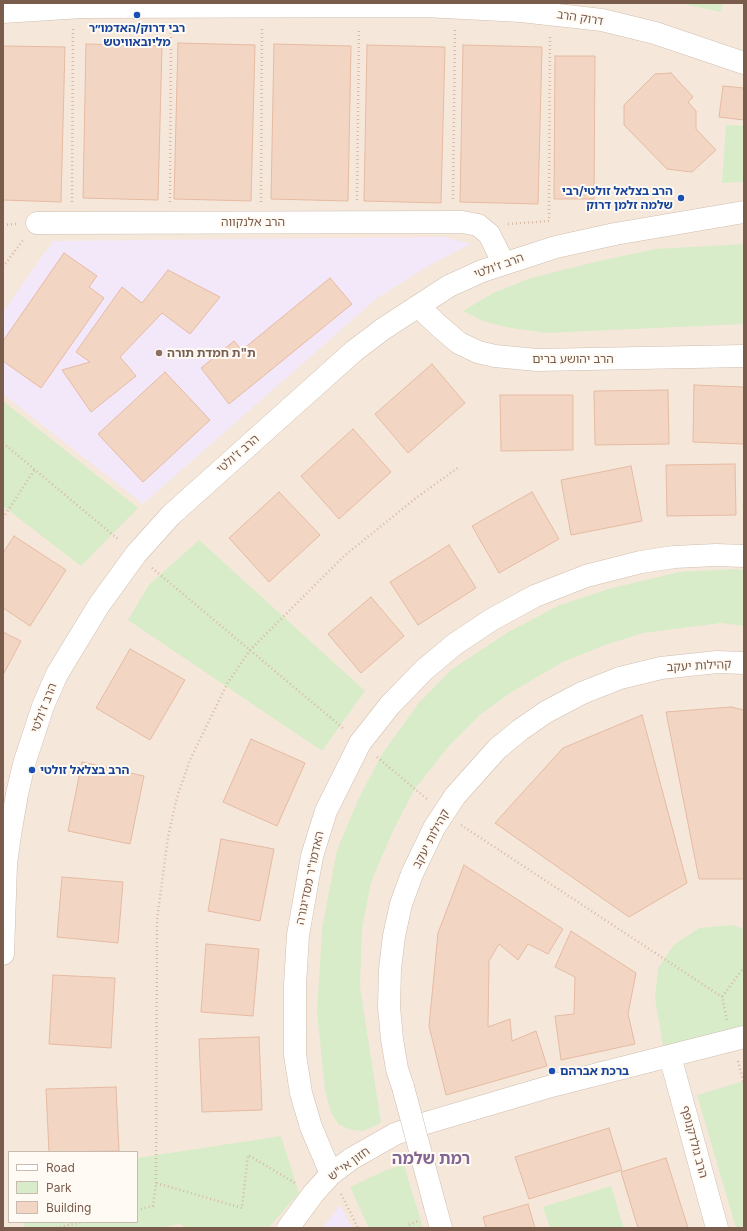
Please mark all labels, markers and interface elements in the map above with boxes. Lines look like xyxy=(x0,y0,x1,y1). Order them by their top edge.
street label: דרוק הרב xyxy=(556,7,604,29)
marker: רבי דרוק/האדמו״ר מליובאוויטש xyxy=(132,10,142,20)
place label: רבי דרוק/האדמו״ר מליובאוויטש xyxy=(89,21,185,49)
place label: הרב בצלאל זולטי/רבי שלמה זלמן דרוק xyxy=(562,184,673,212)
marker: הרב בצלאל זולטי/רבי שלמה זלמן דרוק xyxy=(676,193,686,203)
street label: הרב אלנקווה xyxy=(221,215,285,229)
street label: הרב ז'ולטי xyxy=(472,250,526,282)
place label: ת"ת חמדת תורה xyxy=(167,346,256,360)
marker: ת"ת חמדת תורה xyxy=(154,348,164,358)
street label: הרב יהושע ברים xyxy=(532,352,614,366)
street label: הרב ז'ולטי xyxy=(214,432,262,476)
street label: קהילות יעקב xyxy=(666,657,732,675)
street label: הרב ז'ולטי xyxy=(28,681,60,735)
place label: הרב בצלאל זולטי xyxy=(40,763,129,777)
marker: הרב בצלאל זולטי xyxy=(27,765,37,775)
street label: קהילות יעקב xyxy=(409,807,453,871)
street label: האדמו"ר מסדיגורה xyxy=(293,830,327,926)
place label: ברכת אברהם xyxy=(560,1064,629,1078)
marker: ברכת אברהם xyxy=(547,1066,557,1076)
street label: הרב גולדקנופף xyxy=(677,1104,711,1180)
street label: חזון אי"ש xyxy=(325,1144,373,1184)
district label: רמת שלמה xyxy=(392,1149,470,1169)
legend xyxy=(8,1151,138,1223)
text: Road xyxy=(46,1160,75,1175)
text: Park xyxy=(46,1180,72,1195)
text: Building xyxy=(46,1200,91,1215)

